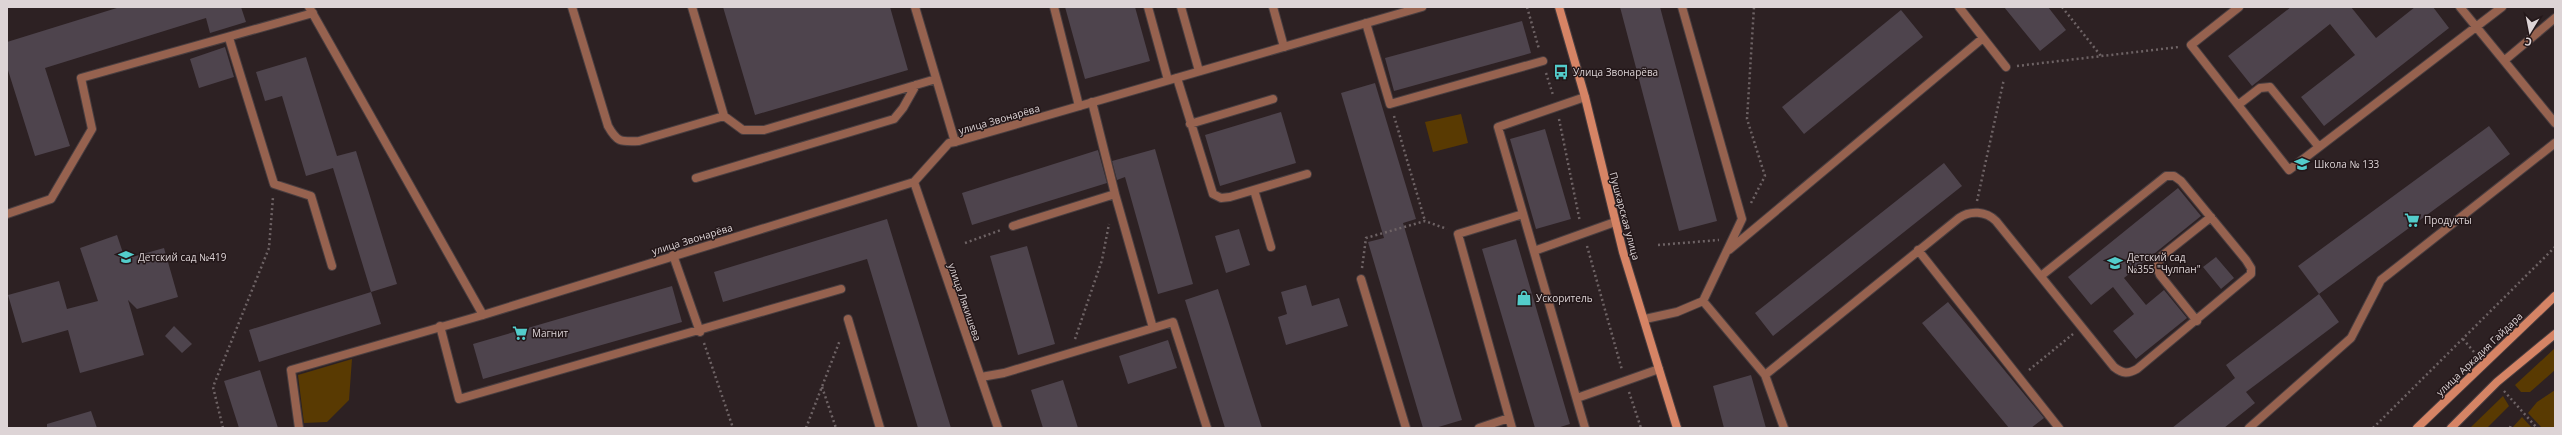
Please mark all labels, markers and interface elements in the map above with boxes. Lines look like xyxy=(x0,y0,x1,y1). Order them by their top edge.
north arrow xyxy=(2510,12,2550,52)
text: С xyxy=(2523,34,2533,50)
bus stop icon: Улица Звонарёва xyxy=(1552,63,1570,81)
place label: Улица Звонарёва xyxy=(1573,65,1658,79)
street label: улица Звонарёва xyxy=(957,101,1041,137)
school or university icon: Школа № 133 xyxy=(2293,155,2311,173)
place label: Школа № 133 xyxy=(2314,157,2380,171)
street label: Пушкарская улица xyxy=(1607,170,1643,262)
supermarket icon: Продукты xyxy=(2403,211,2421,229)
place label: Продукты xyxy=(2424,213,2472,227)
street label: улица Звонарёва xyxy=(650,220,734,258)
school or university icon: Детский сад №419 xyxy=(117,248,135,266)
place label: Детский сад №419 xyxy=(138,250,227,264)
place label: Детский сад №355 "Чулпан" xyxy=(2127,250,2201,276)
school or university icon: Детский сад №355 "Чулпан" xyxy=(2106,254,2124,272)
street label: улица Лякишева xyxy=(945,261,985,343)
shop icon: Ускоритель xyxy=(1515,289,1533,307)
place label: Ускоритель xyxy=(1536,291,1593,305)
street label: улица Аркадия Гайдара xyxy=(2433,309,2525,399)
supermarket icon: Магнит xyxy=(511,324,529,342)
place label: Магнит xyxy=(532,326,569,340)

